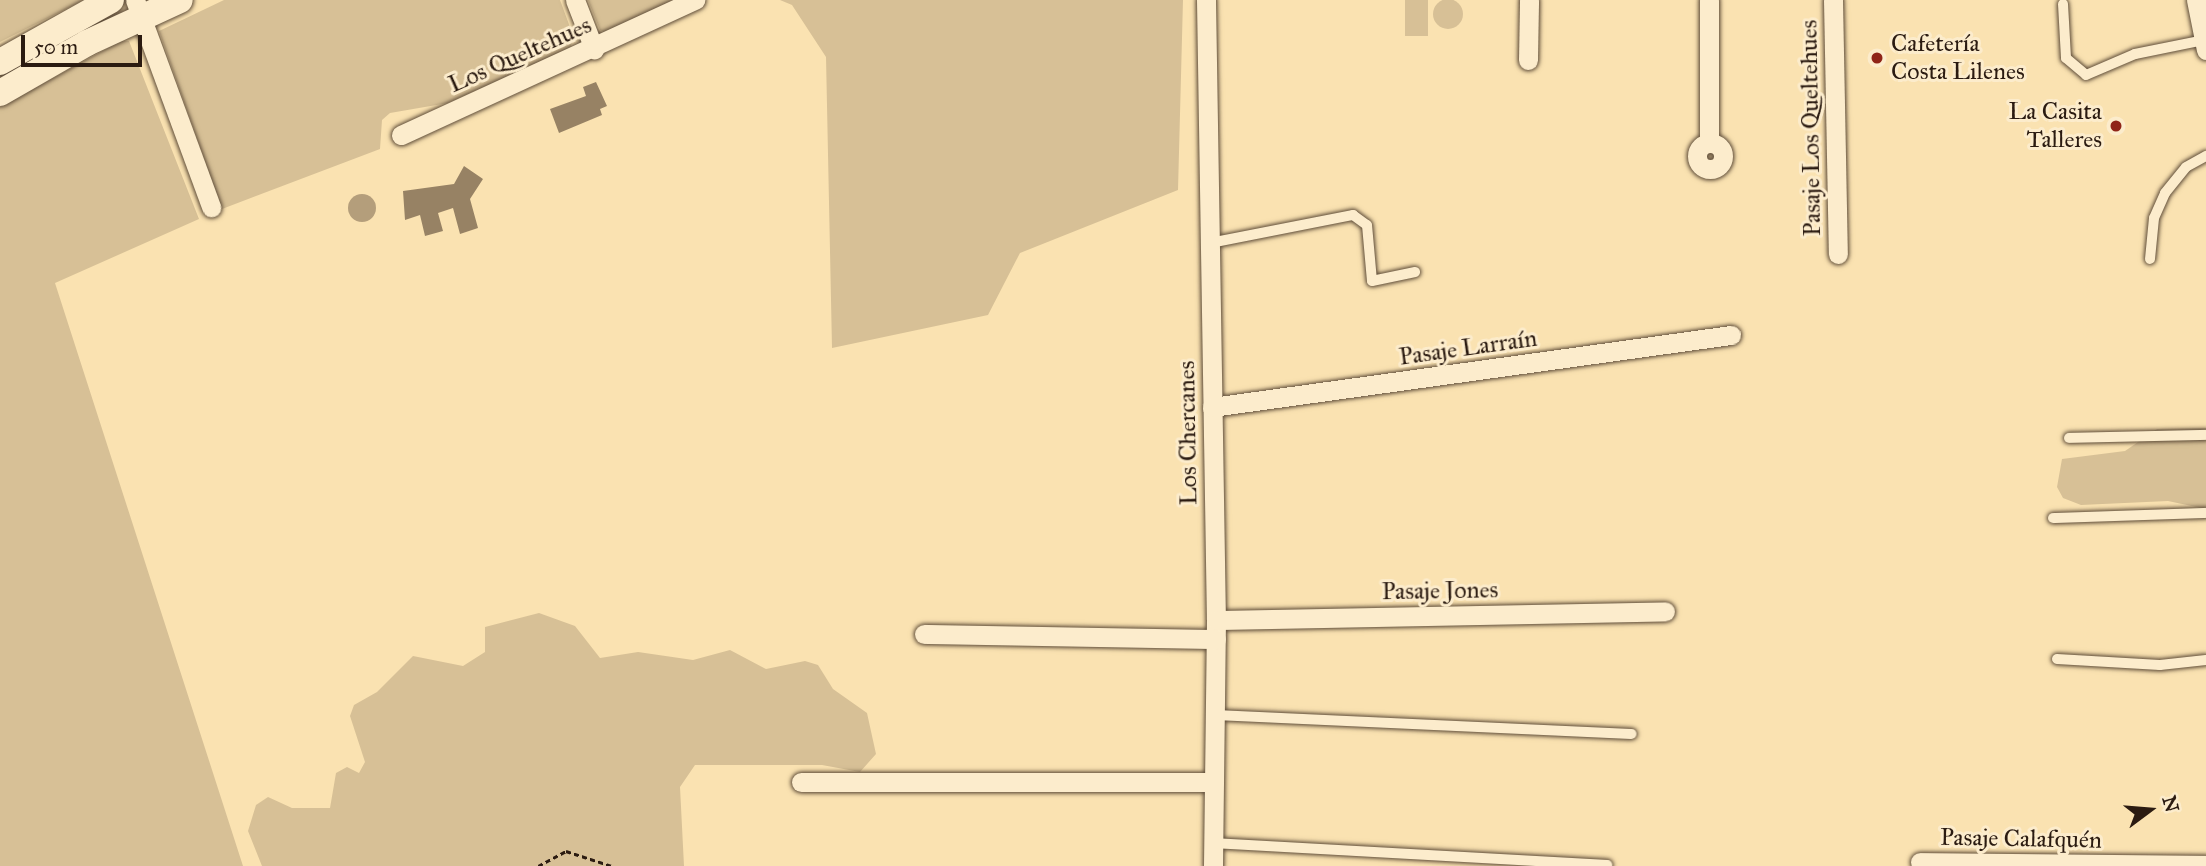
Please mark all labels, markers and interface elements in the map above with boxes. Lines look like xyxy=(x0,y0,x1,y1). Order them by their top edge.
street label: Los Queltehues xyxy=(444,11,596,99)
street label: Pasaje Los Queltehues xyxy=(1795,19,1827,237)
scale bar xyxy=(24,21,145,65)
place label: Cafetería Costa Lilenes xyxy=(1891,30,2025,86)
text: 50 m xyxy=(34,34,78,60)
marker: Cafetería Costa Lilenes xyxy=(1869,50,1885,66)
place label: La Casita Talleres xyxy=(2009,98,2102,154)
marker: La Casita Talleres xyxy=(2108,118,2124,134)
street label: Pasaje Larraín xyxy=(1397,324,1539,372)
street label: Los Chercanes xyxy=(1172,361,1204,505)
street label: Pasaje Jones xyxy=(1381,576,1499,606)
north arrow xyxy=(2115,775,2185,845)
text: N xyxy=(2157,793,2184,815)
street label: Pasaje Calafquén xyxy=(1940,823,2102,855)

